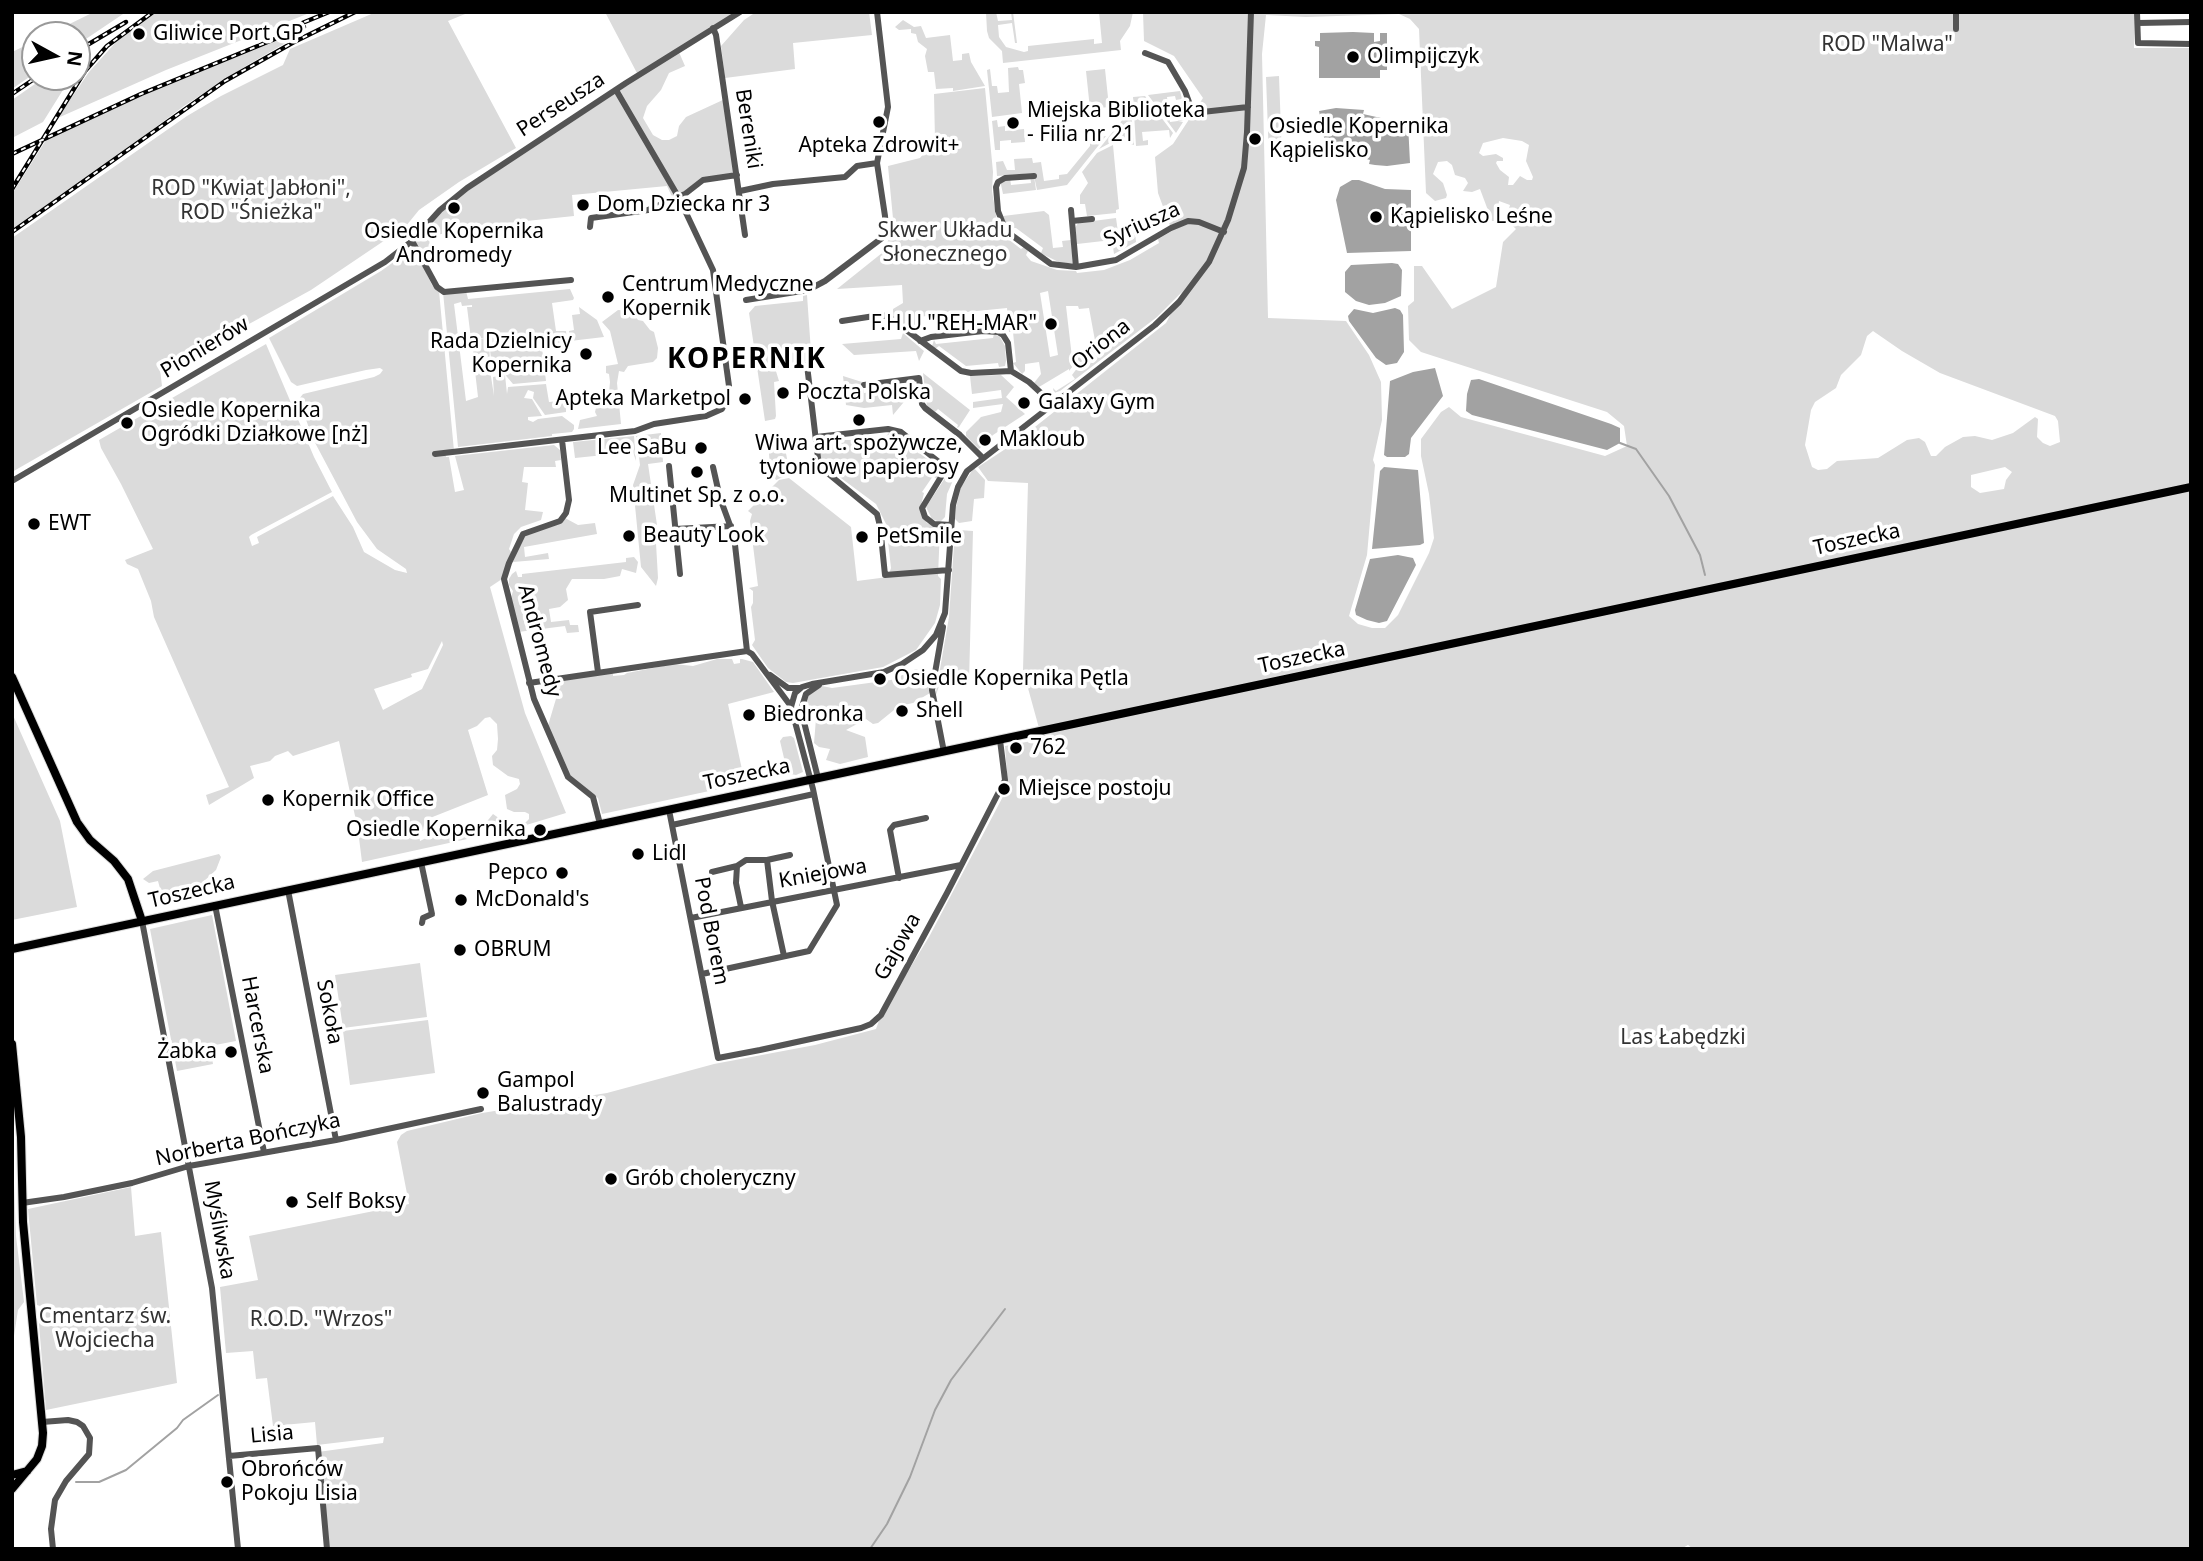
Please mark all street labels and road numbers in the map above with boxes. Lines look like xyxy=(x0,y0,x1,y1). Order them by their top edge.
street label: Perseusza xyxy=(512,67,610,143)
street label: Bereniki xyxy=(729,87,767,171)
street label: Syriusza xyxy=(1100,197,1184,253)
street label: Pionierów xyxy=(156,312,254,384)
street label: Oriona xyxy=(1066,314,1136,376)
street label: Toszecka xyxy=(1811,519,1903,561)
street label: Andromedy xyxy=(512,582,566,700)
street label: Toszecka xyxy=(1256,637,1348,679)
street label: Toszecka xyxy=(701,754,793,796)
street label: Kniejowa xyxy=(777,854,869,894)
street label: Toszecka xyxy=(146,870,238,914)
street label: Pod Borem xyxy=(688,875,734,987)
street label: Gajowa xyxy=(869,909,927,985)
street label: Harcerska xyxy=(235,974,279,1076)
street label: Sokoła xyxy=(310,978,348,1046)
street label: Norberta Bończyka xyxy=(153,1108,343,1172)
street label: Myśliwska xyxy=(198,1178,240,1282)
street label: Lisia xyxy=(249,1421,295,1449)

